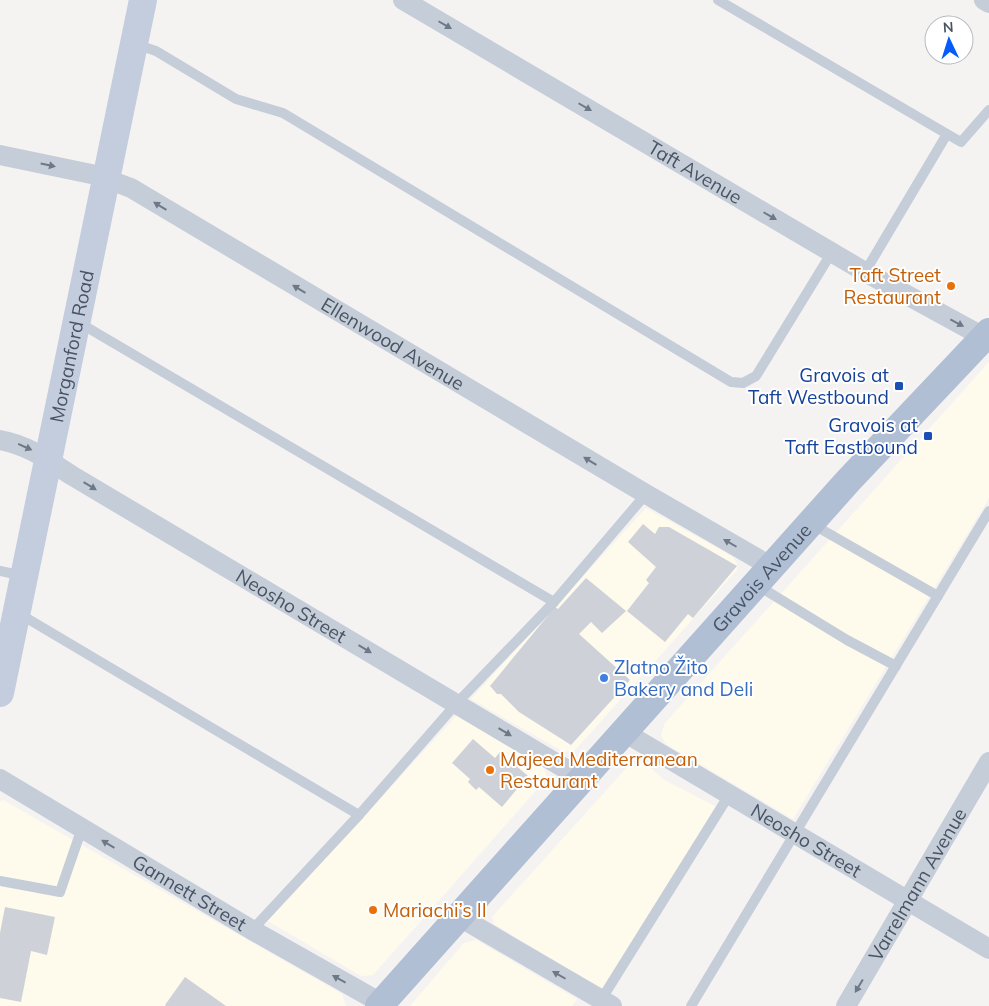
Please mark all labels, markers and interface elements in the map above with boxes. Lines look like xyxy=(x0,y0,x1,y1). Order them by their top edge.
north arrow xyxy=(924,15,974,65)
text: N xyxy=(942,18,954,36)
one-way arrow xyxy=(438,20,451,29)
one-way arrow xyxy=(577,103,592,111)
street label: Taft Avenue xyxy=(644,135,747,209)
one-way arrow xyxy=(40,162,56,170)
one-way arrow xyxy=(153,201,166,210)
one-way arrow xyxy=(764,211,777,220)
place label: Taft Street Restaurant xyxy=(843,263,941,309)
street label: Morganford Road xyxy=(44,268,99,425)
marker: Taft Street Restaurant xyxy=(945,280,957,292)
one-way arrow xyxy=(293,284,306,293)
street label: Ellenwood Avenue xyxy=(317,292,469,395)
one-way arrow xyxy=(949,319,964,327)
place label: Gravois at Taft Westbound xyxy=(748,363,889,409)
marker: Gravois at Taft Westbound xyxy=(893,380,905,392)
place label: Gravois at Taft Eastbound xyxy=(785,413,918,459)
marker: Gravois at Taft Eastbound xyxy=(922,430,934,442)
one-way arrow xyxy=(18,444,32,452)
one-way arrow xyxy=(583,456,596,465)
one-way arrow xyxy=(83,482,96,491)
street label: Gravois Avenue xyxy=(706,518,816,637)
one-way arrow xyxy=(723,538,737,547)
street label: Neosho Street xyxy=(232,564,351,648)
one-way arrow xyxy=(358,645,371,654)
place label: Zlatno Žito Bakery and Deli xyxy=(614,655,753,701)
marker: Zlatno Žito Bakery and Deli xyxy=(598,672,610,684)
one-way arrow xyxy=(498,727,511,737)
place label: Majeed Mediterranean Restaurant xyxy=(500,747,698,793)
marker: Majeed Mediterranean Restaurant xyxy=(484,764,496,776)
street label: Neosho Street xyxy=(747,798,866,883)
street label: Varrelmann Avenue xyxy=(863,803,972,965)
one-way arrow xyxy=(102,839,115,848)
street label: Gannett Street xyxy=(128,849,251,936)
place label: Mariachi’s II xyxy=(383,898,487,922)
marker: Mariachi’s II xyxy=(367,904,379,916)
one-way arrow xyxy=(553,971,566,980)
one-way arrow xyxy=(331,975,346,983)
one-way arrow xyxy=(854,979,863,992)

